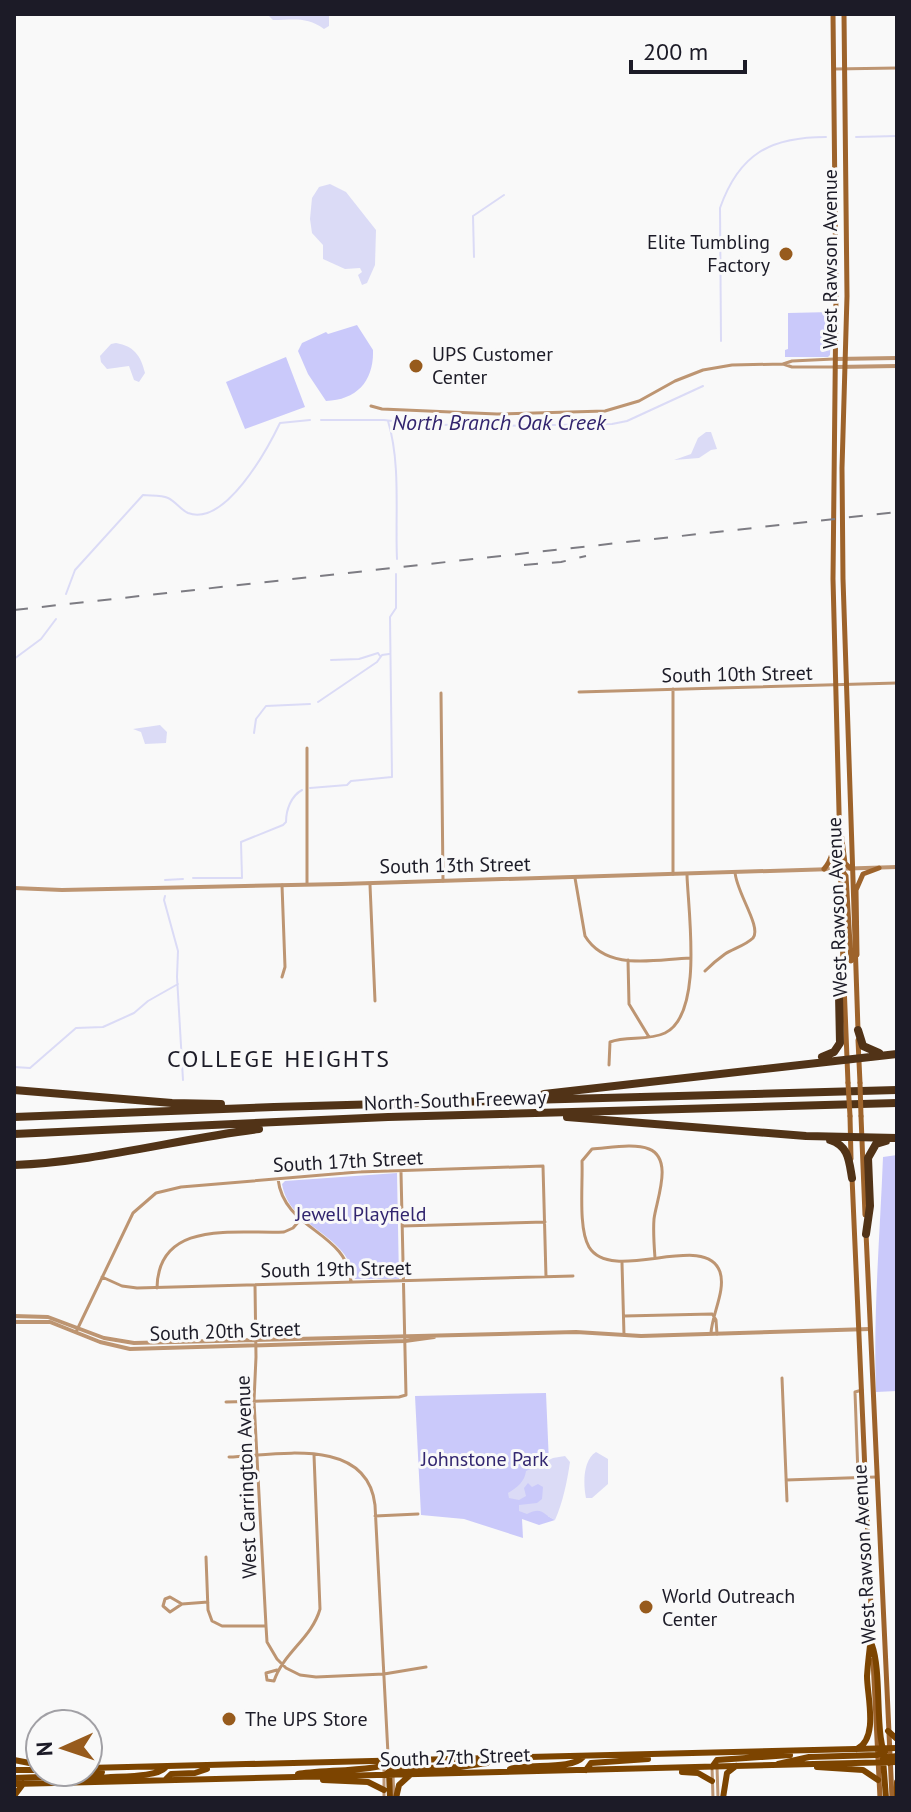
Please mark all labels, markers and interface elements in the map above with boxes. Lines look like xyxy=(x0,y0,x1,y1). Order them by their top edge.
scale bar xyxy=(631,24,745,74)
text: 200 m xyxy=(643,36,708,67)
street label: West Rawson Avenue xyxy=(817,169,843,349)
place label: Elite Tumbling Factory xyxy=(647,229,771,278)
marker: Elite Tumbling Factory xyxy=(777,245,795,263)
place label: UPS Customer Center xyxy=(432,341,553,390)
marker: UPS Customer Center xyxy=(407,357,425,375)
water label: North Branch Oak Creek xyxy=(392,408,607,436)
street label: South 10th Street xyxy=(661,660,813,688)
street label: West Rawson Avenue xyxy=(821,817,853,997)
street label: South 13th Street xyxy=(379,851,531,879)
district label: COLLEGE HEIGHTS xyxy=(167,1043,391,1074)
street label: North-South Freeway xyxy=(363,1084,547,1116)
street label: South 17th Street xyxy=(272,1144,424,1178)
park label: Jewell Playfield xyxy=(294,1201,427,1227)
street label: South 19th Street xyxy=(260,1255,412,1283)
street label: South 20th Street xyxy=(149,1315,301,1347)
street label: West Carrington Avenue xyxy=(229,1375,263,1579)
park label: Johnstone Park xyxy=(420,1446,549,1472)
street label: West Rawson Avenue xyxy=(846,1463,882,1645)
place label: World Outreach Center xyxy=(662,1583,795,1632)
marker: World Outreach Center xyxy=(637,1598,655,1616)
place label: The UPS Store xyxy=(245,1706,368,1732)
north arrow xyxy=(24,1708,104,1788)
marker: The UPS Store xyxy=(220,1710,238,1728)
text: N xyxy=(30,1741,58,1757)
street label: South 27th Street xyxy=(379,1741,531,1773)

